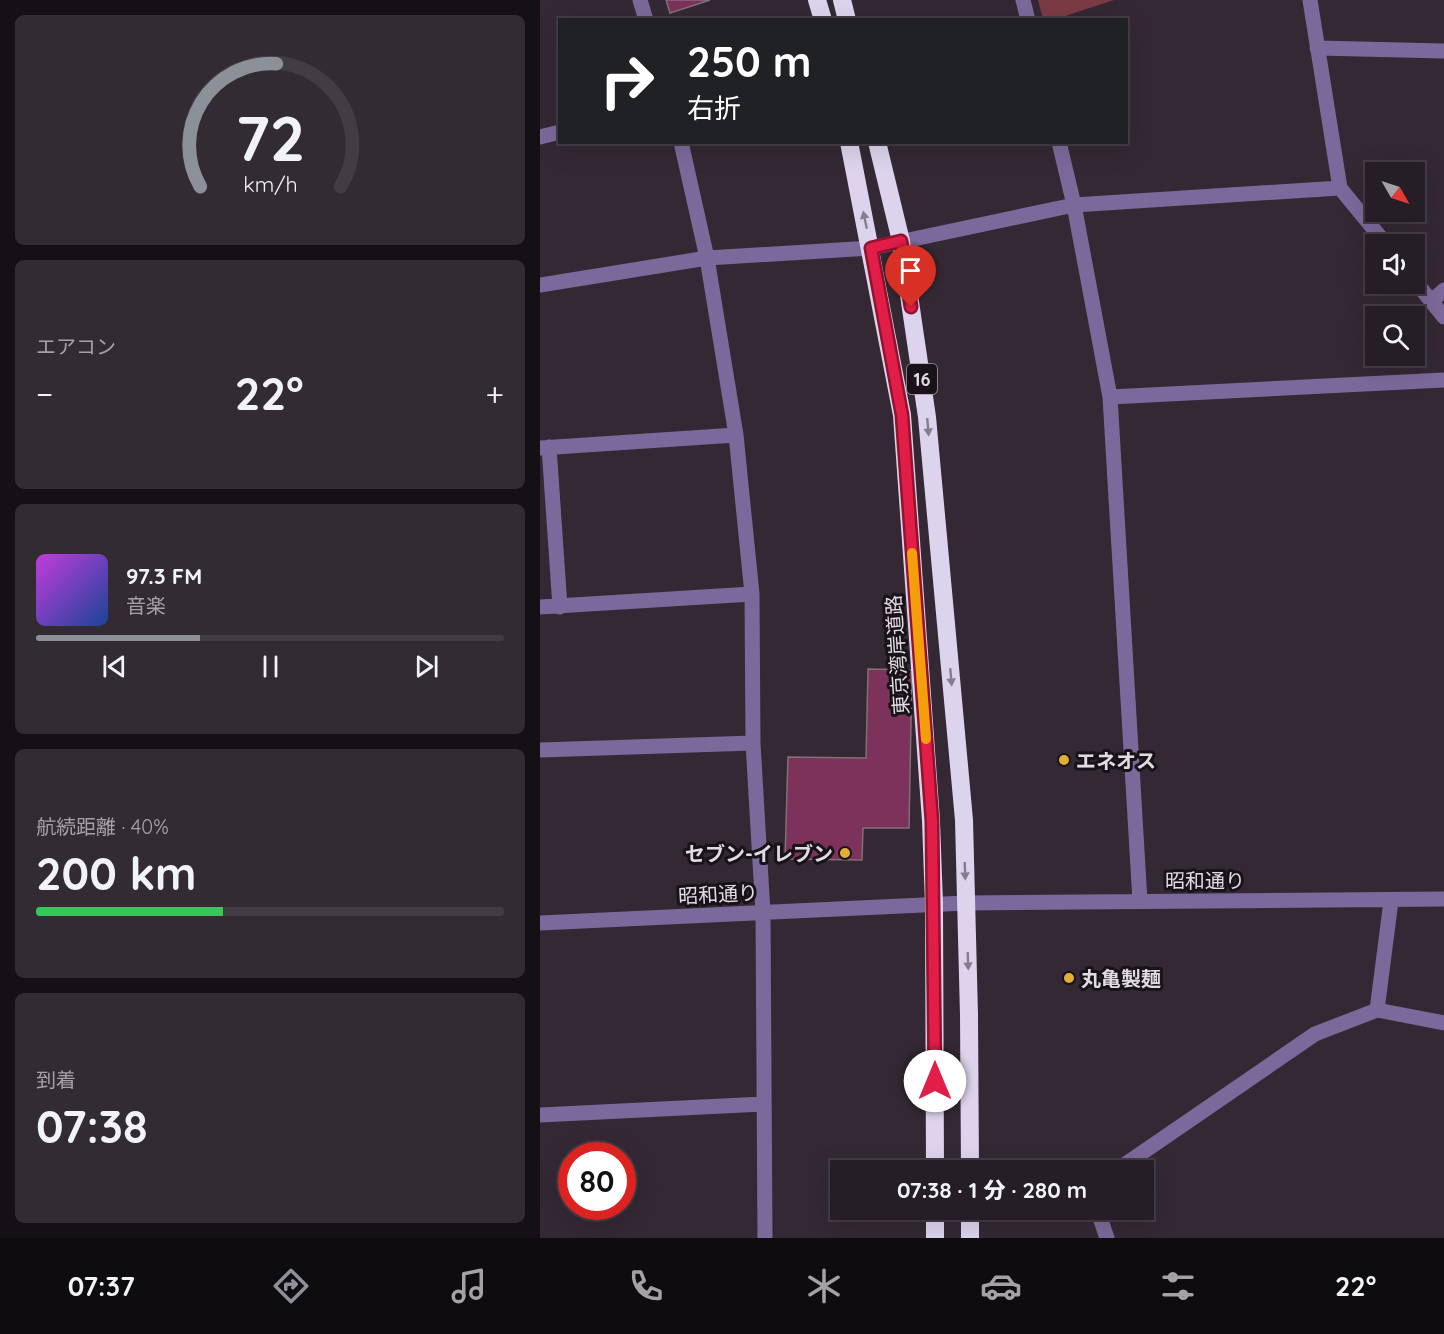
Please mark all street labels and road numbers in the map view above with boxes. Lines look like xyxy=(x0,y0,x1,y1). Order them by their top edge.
road number: 16 xyxy=(907,364,937,394)
street label: 東京湾岸道路 xyxy=(880,594,914,716)
street label: 昭和通り xyxy=(1165,868,1245,893)
street label: 昭和通り xyxy=(677,879,759,909)

